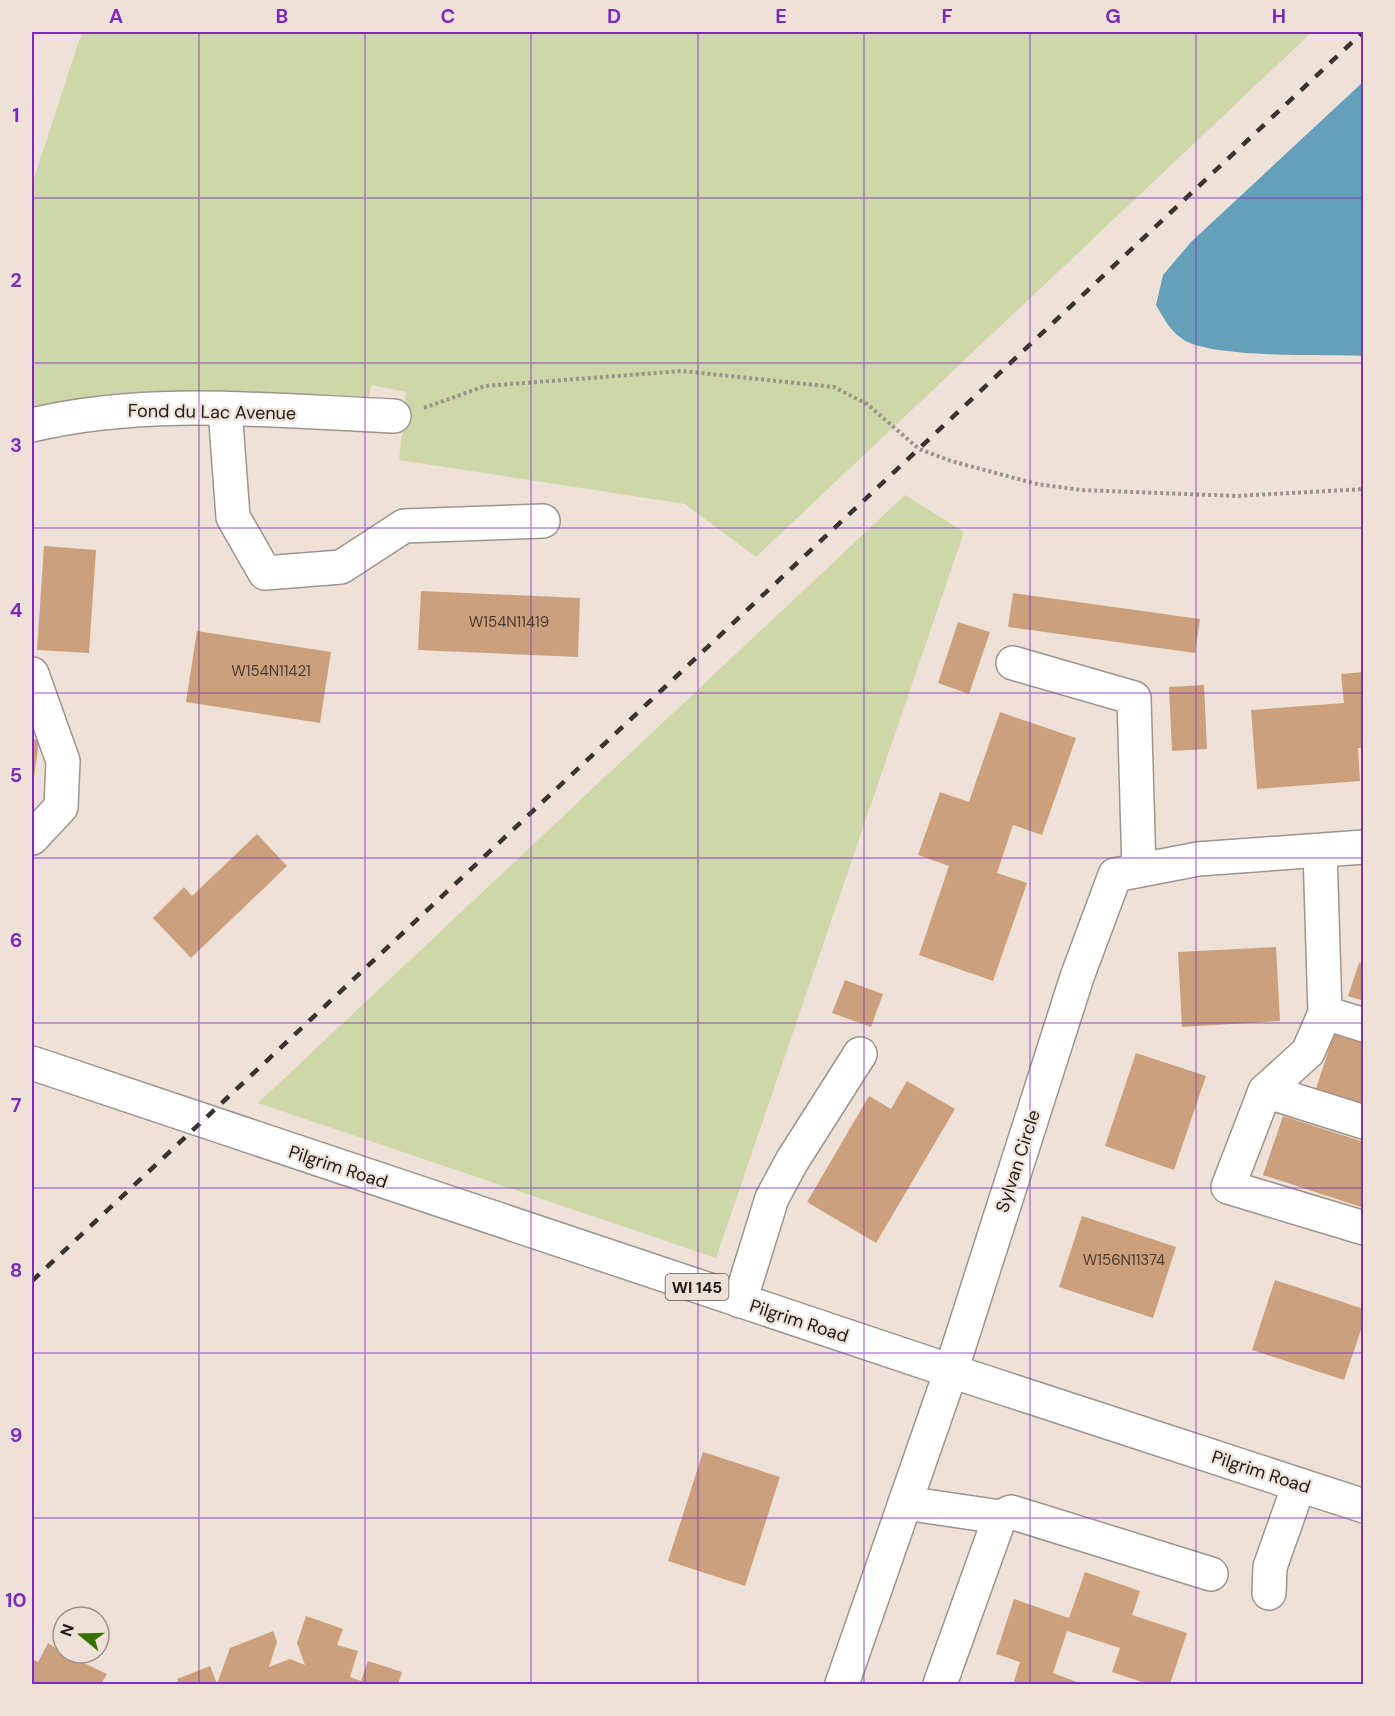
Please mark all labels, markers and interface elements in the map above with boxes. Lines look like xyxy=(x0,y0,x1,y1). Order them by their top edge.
text: A xyxy=(109,3,123,29)
text: B xyxy=(276,3,288,29)
text: C xyxy=(441,3,455,29)
text: D xyxy=(607,3,621,29)
text: E xyxy=(775,3,787,29)
text: F xyxy=(941,3,953,29)
text: G xyxy=(1105,3,1121,29)
text: H xyxy=(1272,3,1286,29)
text: 1 xyxy=(12,102,20,128)
text: 2 xyxy=(10,267,22,293)
street label: Fond du Lac Avenue xyxy=(128,399,296,425)
text: 3 xyxy=(10,432,22,458)
text: 4 xyxy=(10,597,23,623)
house number: W154N11419 xyxy=(469,612,549,632)
house number: W154N11421 xyxy=(231,661,311,681)
text: 5 xyxy=(10,762,22,788)
text: 6 xyxy=(10,927,22,953)
text: 7 xyxy=(11,1092,22,1118)
street label: Sylvan Circle xyxy=(990,1107,1046,1215)
street label: Pilgrim Road xyxy=(286,1140,390,1194)
house number: W156N11374 xyxy=(1083,1250,1165,1270)
text: 8 xyxy=(10,1257,22,1283)
road number: WI 145 xyxy=(666,1274,728,1300)
street label: Pilgrim Road xyxy=(747,1294,851,1348)
text: 9 xyxy=(10,1422,22,1448)
street label: Pilgrim Road xyxy=(1209,1445,1313,1499)
text: 10 xyxy=(5,1587,27,1613)
north arrow xyxy=(51,1605,111,1665)
text: N xyxy=(55,1621,79,1639)

